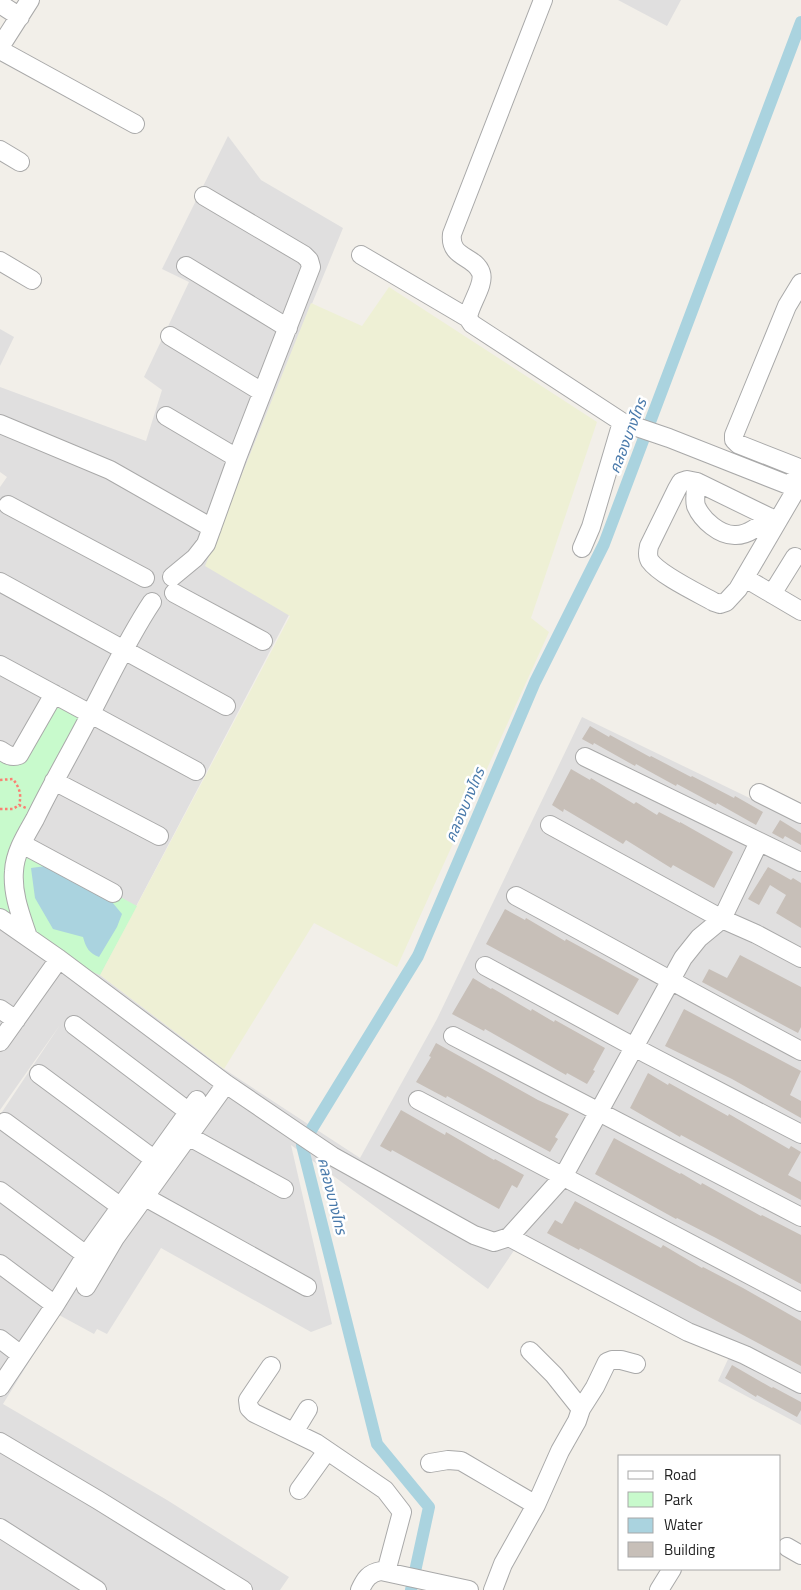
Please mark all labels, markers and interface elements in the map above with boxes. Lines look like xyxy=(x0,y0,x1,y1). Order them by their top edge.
water label: คลองบางไทร xyxy=(603,393,653,477)
water label: คลองบางไทร xyxy=(439,763,491,846)
water label: คลองบางไทร xyxy=(312,1155,354,1238)
legend xyxy=(618,1455,781,1570)
text: Road xyxy=(664,1463,696,1486)
text: Park xyxy=(664,1488,693,1511)
text: Water xyxy=(664,1513,703,1536)
text: Building xyxy=(664,1538,715,1561)

